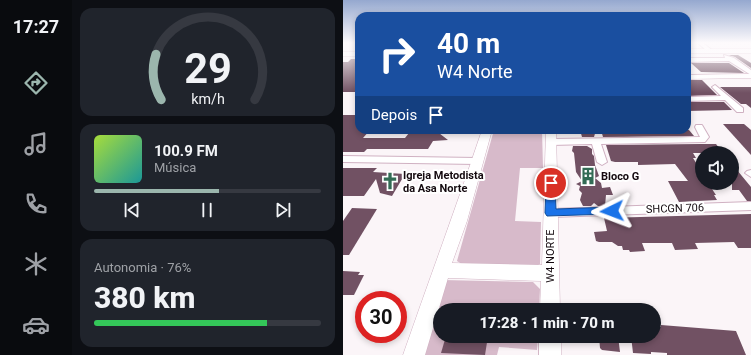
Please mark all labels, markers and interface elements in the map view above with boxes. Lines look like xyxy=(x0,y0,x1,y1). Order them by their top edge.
text: 17:27 xyxy=(13,16,59,37)
text: 40 m xyxy=(437,27,500,60)
icon: right xyxy=(371,28,423,80)
text: 29 xyxy=(184,44,231,93)
text: W4 Norte xyxy=(437,61,513,82)
icon: directions xyxy=(22,69,50,97)
text: km/h xyxy=(191,90,224,106)
icon: arrive xyxy=(425,104,447,126)
text: Depois xyxy=(371,106,417,124)
icon: music xyxy=(22,130,50,158)
text: 100.9 FM xyxy=(154,142,218,160)
map controls xyxy=(695,146,739,190)
button: sound xyxy=(695,146,739,190)
text: Música xyxy=(154,160,196,175)
pin xyxy=(534,166,568,200)
building icon: Bloco G xyxy=(578,166,598,186)
place label: Igreja Metodista da Asa Norte xyxy=(403,169,484,195)
place label: Bloco G xyxy=(601,170,639,183)
church icon: Igreja Metodista da Asa Norte xyxy=(380,171,400,191)
icon: arrive xyxy=(540,172,562,194)
icon: phone xyxy=(22,190,50,218)
position arrow xyxy=(591,190,633,232)
icon: previous xyxy=(121,199,143,221)
icon: pause xyxy=(196,199,218,221)
icon: next xyxy=(272,199,294,221)
street label: SHCGN 706 xyxy=(646,201,704,216)
street label: W4 NORTE xyxy=(544,229,557,283)
icon: climate xyxy=(22,250,50,278)
text: Autonomia · 76% xyxy=(94,260,191,275)
text: 380 km xyxy=(94,280,196,315)
speed limit sign: 30 xyxy=(355,291,407,343)
icon: car xyxy=(22,311,50,339)
text: 17:28 · 1 min · 70 m xyxy=(479,314,615,332)

